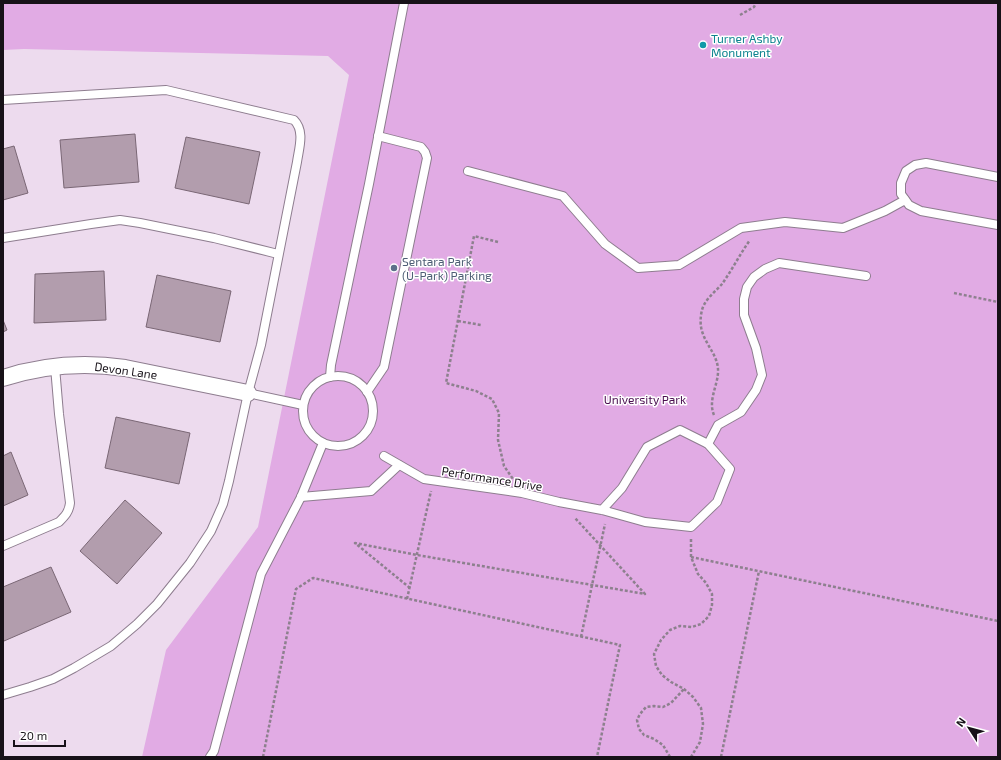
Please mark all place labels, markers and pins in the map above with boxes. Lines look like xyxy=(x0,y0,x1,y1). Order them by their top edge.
place label: Turner Ashby Monument xyxy=(711,31,783,59)
marker: Turner Ashby Monument xyxy=(698,40,708,50)
place label: Sentara Park (U-Park) Parking xyxy=(402,254,492,282)
marker: Sentara Park (U-Park) Parking xyxy=(389,263,399,273)

